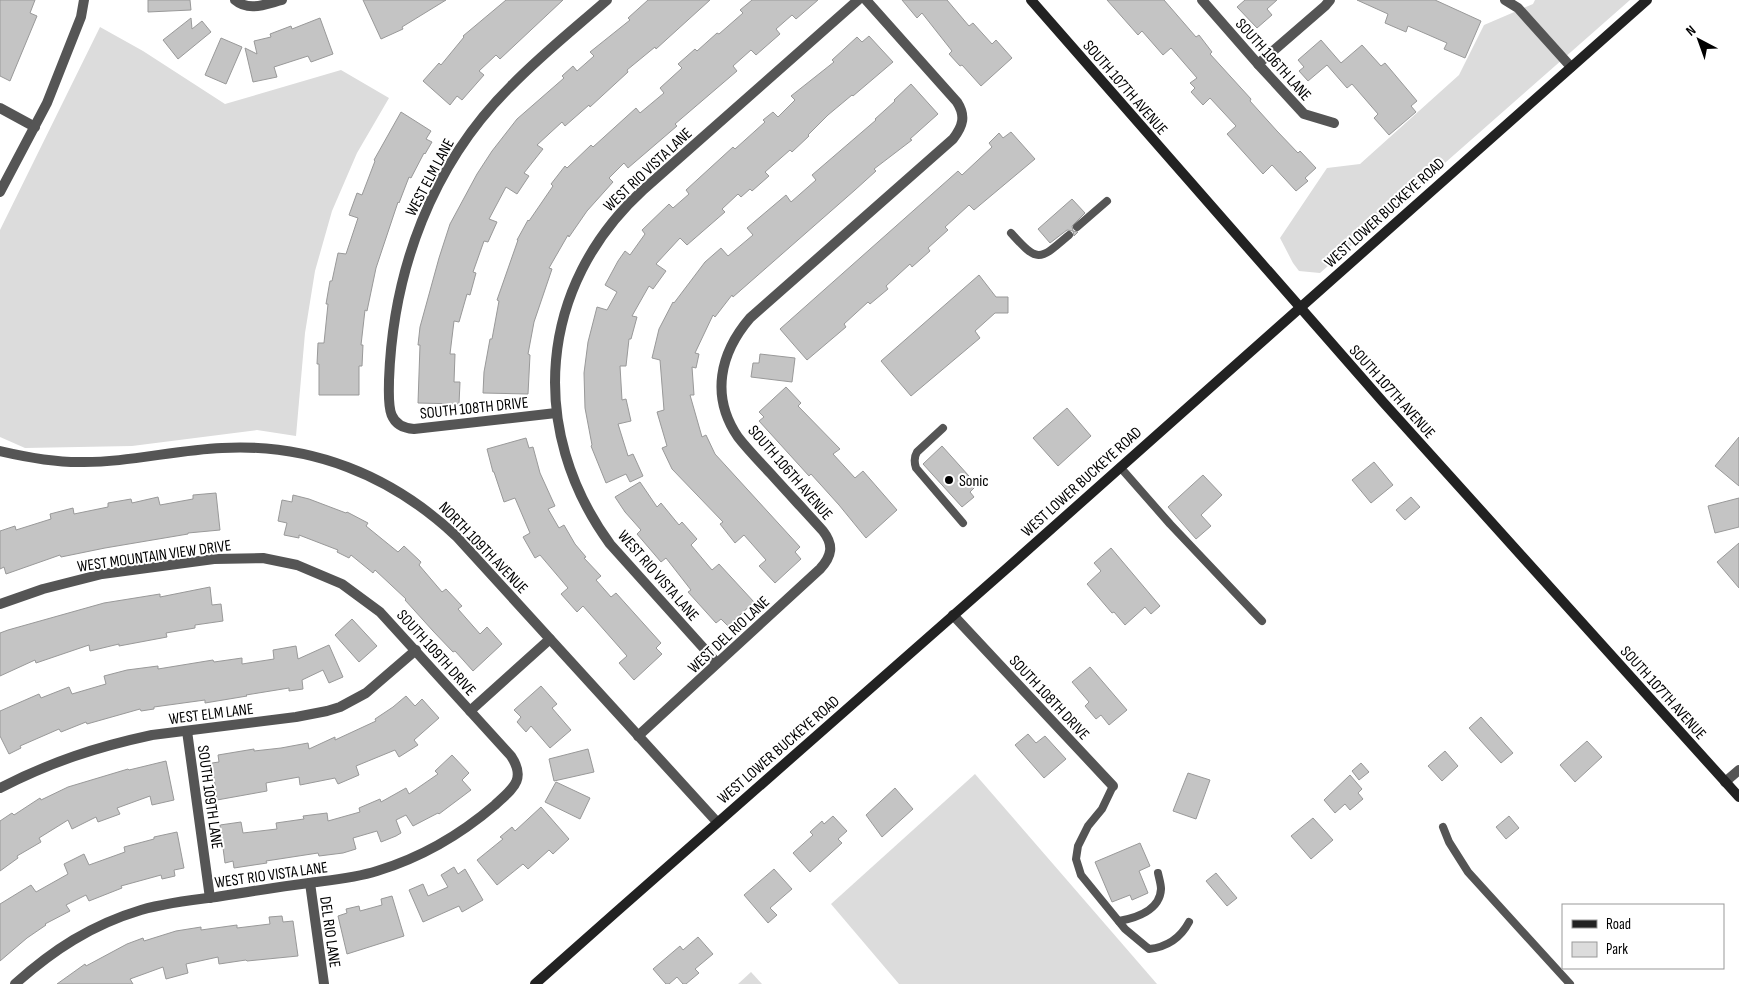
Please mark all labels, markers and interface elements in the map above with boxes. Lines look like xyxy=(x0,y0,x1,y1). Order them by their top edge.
street label: SOUTH 106TH LANE xyxy=(1231,15,1315,105)
north arrow xyxy=(1674,15,1724,65)
text: N xyxy=(1682,22,1699,39)
street label: SOUTH 107TH AVENUE xyxy=(1079,37,1171,139)
street label: WEST RIO VISTA LANE xyxy=(600,124,696,216)
street label: WEST ELM LANE xyxy=(402,136,459,220)
street label: WEST LOWER BUCKEYE ROAD xyxy=(1321,154,1449,272)
street label: SOUTH 107TH AVENUE xyxy=(1345,341,1439,443)
street label: SOUTH 108TH DRIVE xyxy=(419,393,529,424)
street label: SOUTH 106TH AVENUE xyxy=(744,422,836,524)
street label: WEST LOWER BUCKEYE ROAD xyxy=(1018,423,1146,541)
place label: Sonic xyxy=(959,472,989,491)
marker: Sonic xyxy=(943,474,955,486)
street label: NORTH 109TH AVENUE xyxy=(434,498,532,598)
street label: WEST RIO VISTA LANE xyxy=(613,527,702,625)
street label: WEST MOUNTAIN VIEW DRIVE xyxy=(76,536,232,577)
street label: WEST DEL RIO LANE xyxy=(684,593,774,678)
street label: SOUTH 109TH DRIVE xyxy=(392,606,479,700)
street label: SOUTH 107TH AVENUE xyxy=(1616,642,1710,744)
street label: SOUTH 108TH DRIVE xyxy=(1005,652,1093,744)
street label: WEST LOWER BUCKEYE ROAD xyxy=(714,692,844,808)
street label: WEST ELM LANE xyxy=(168,700,255,729)
street label: SOUTH 109TH LANE xyxy=(193,744,226,850)
street label: WEST RIO VISTA LANE xyxy=(213,858,329,893)
street label: DEL RIO LANE xyxy=(315,895,344,969)
legend xyxy=(1562,904,1724,969)
text: Road xyxy=(1606,915,1631,934)
text: Park xyxy=(1606,940,1628,959)

